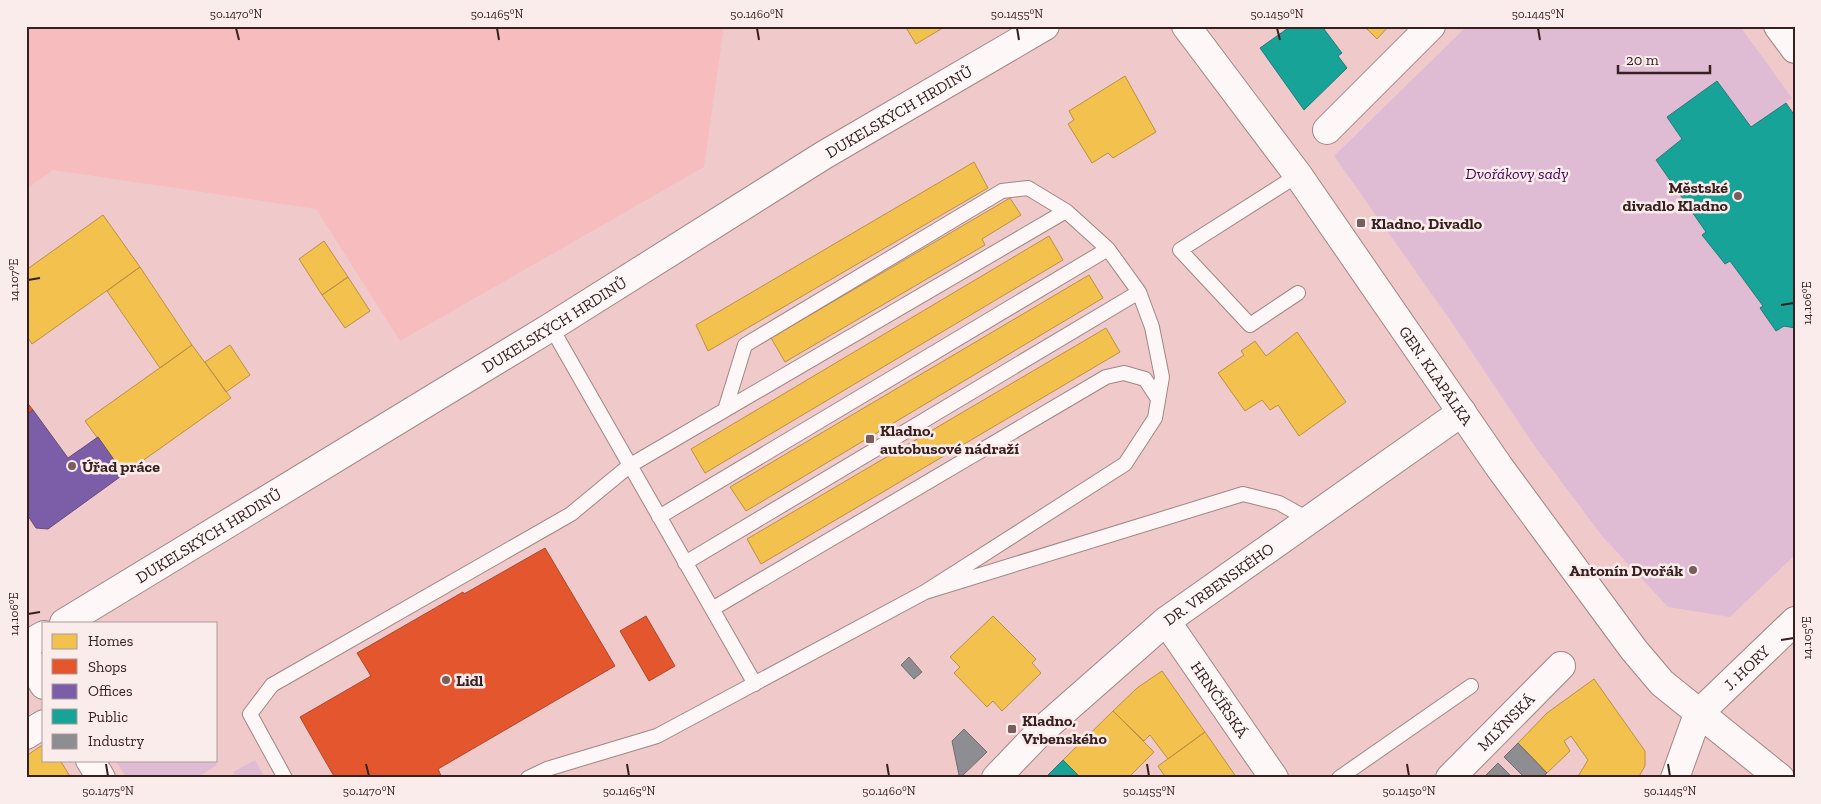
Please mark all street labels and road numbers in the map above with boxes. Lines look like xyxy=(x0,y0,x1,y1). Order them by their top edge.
street label: DUKELSKÝCH HRDINŮ xyxy=(822,61,975,162)
street label: DUKELSKÝCH HRDINŮ xyxy=(478,272,630,376)
street label: GEN. KLAPÁLKA xyxy=(1395,322,1478,429)
street label: DUKELSKÝCH HRDINŮ xyxy=(132,484,285,587)
street label: DR. VRBENSKÉHO xyxy=(1160,538,1278,629)
street label: J. HORY xyxy=(1719,641,1773,694)
street label: HRNČÍŘSKÁ xyxy=(1187,658,1253,741)
street label: MLÝNSKÁ xyxy=(1473,689,1538,754)

